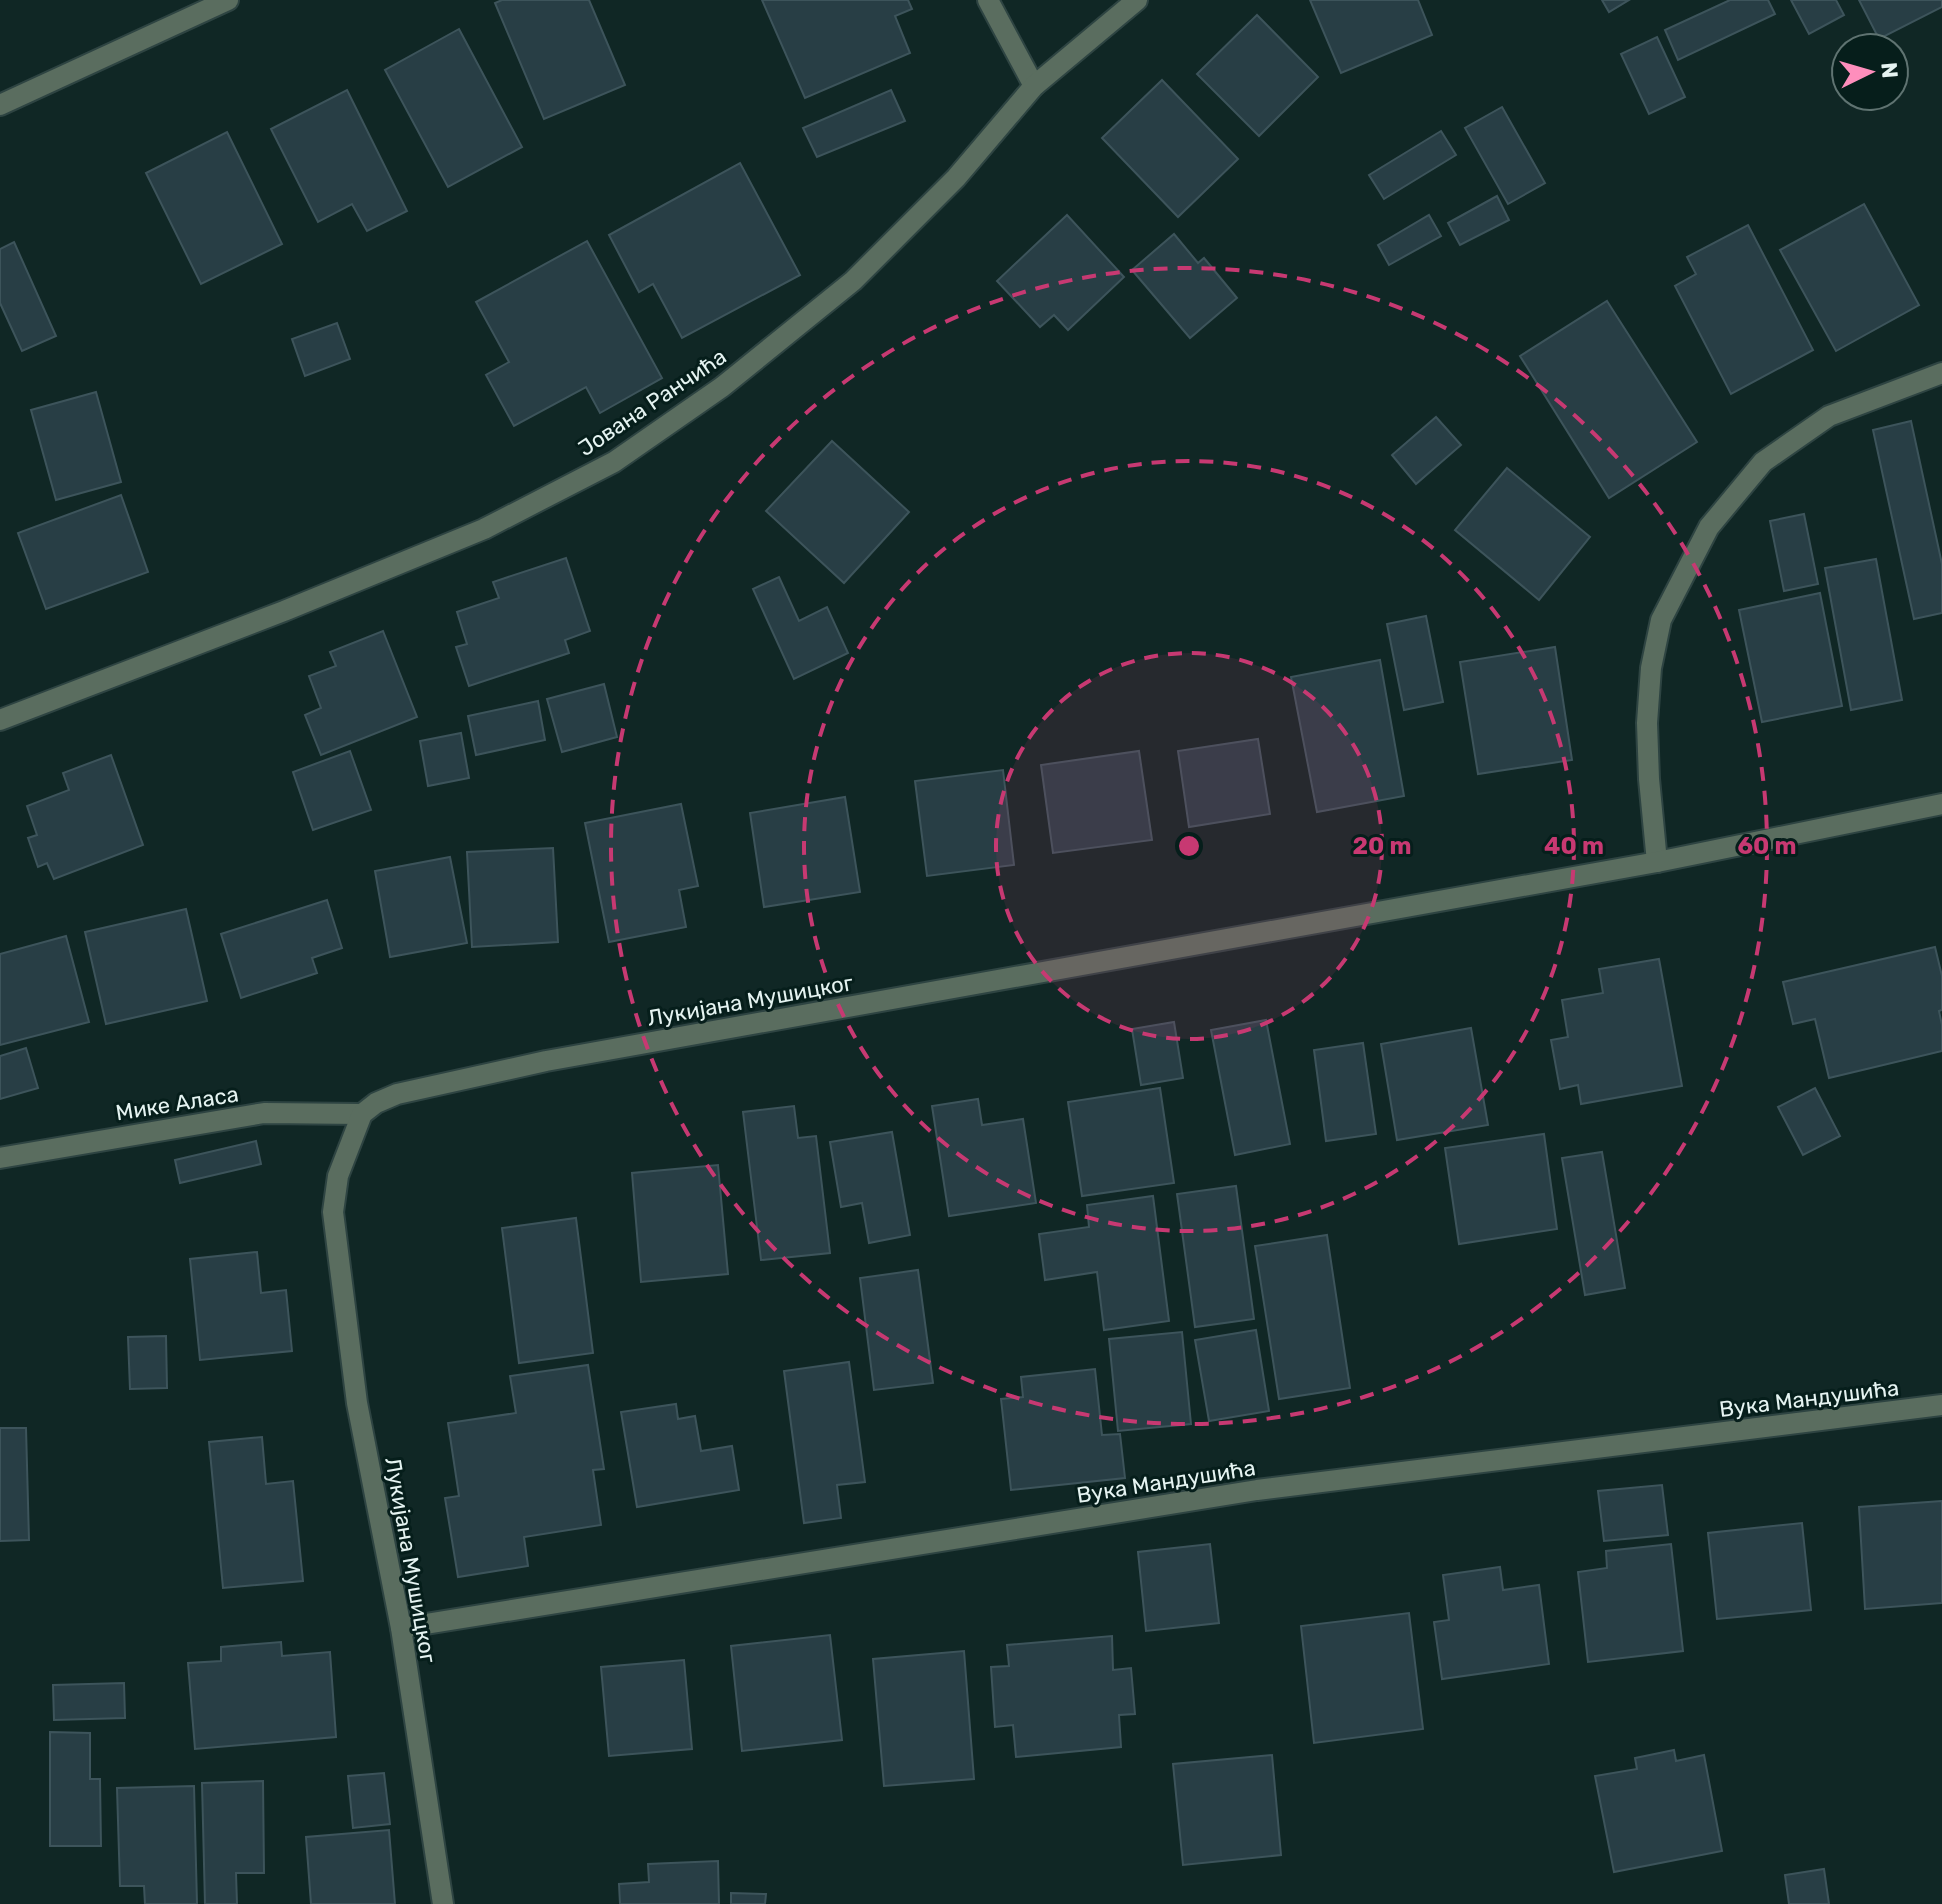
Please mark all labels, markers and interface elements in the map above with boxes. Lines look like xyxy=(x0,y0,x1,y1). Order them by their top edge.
north arrow xyxy=(1830,32,1910,112)
text: N xyxy=(1875,61,1904,79)
street label: Јована Ранчића xyxy=(573,343,731,462)
centre of rings xyxy=(1175,832,1203,860)
text: 20 m xyxy=(1352,832,1412,860)
text: 40 m xyxy=(1544,832,1604,860)
text: 60 m xyxy=(1737,832,1797,860)
street label: Лукијана Мушицког xyxy=(645,969,856,1032)
street label: Мике Аласа xyxy=(114,1080,240,1127)
street label: Вука Мандушића xyxy=(1718,1374,1900,1423)
street label: Вука Мандушића xyxy=(1075,1454,1257,1509)
street label: Лукијана Мушицког xyxy=(379,1455,442,1666)

